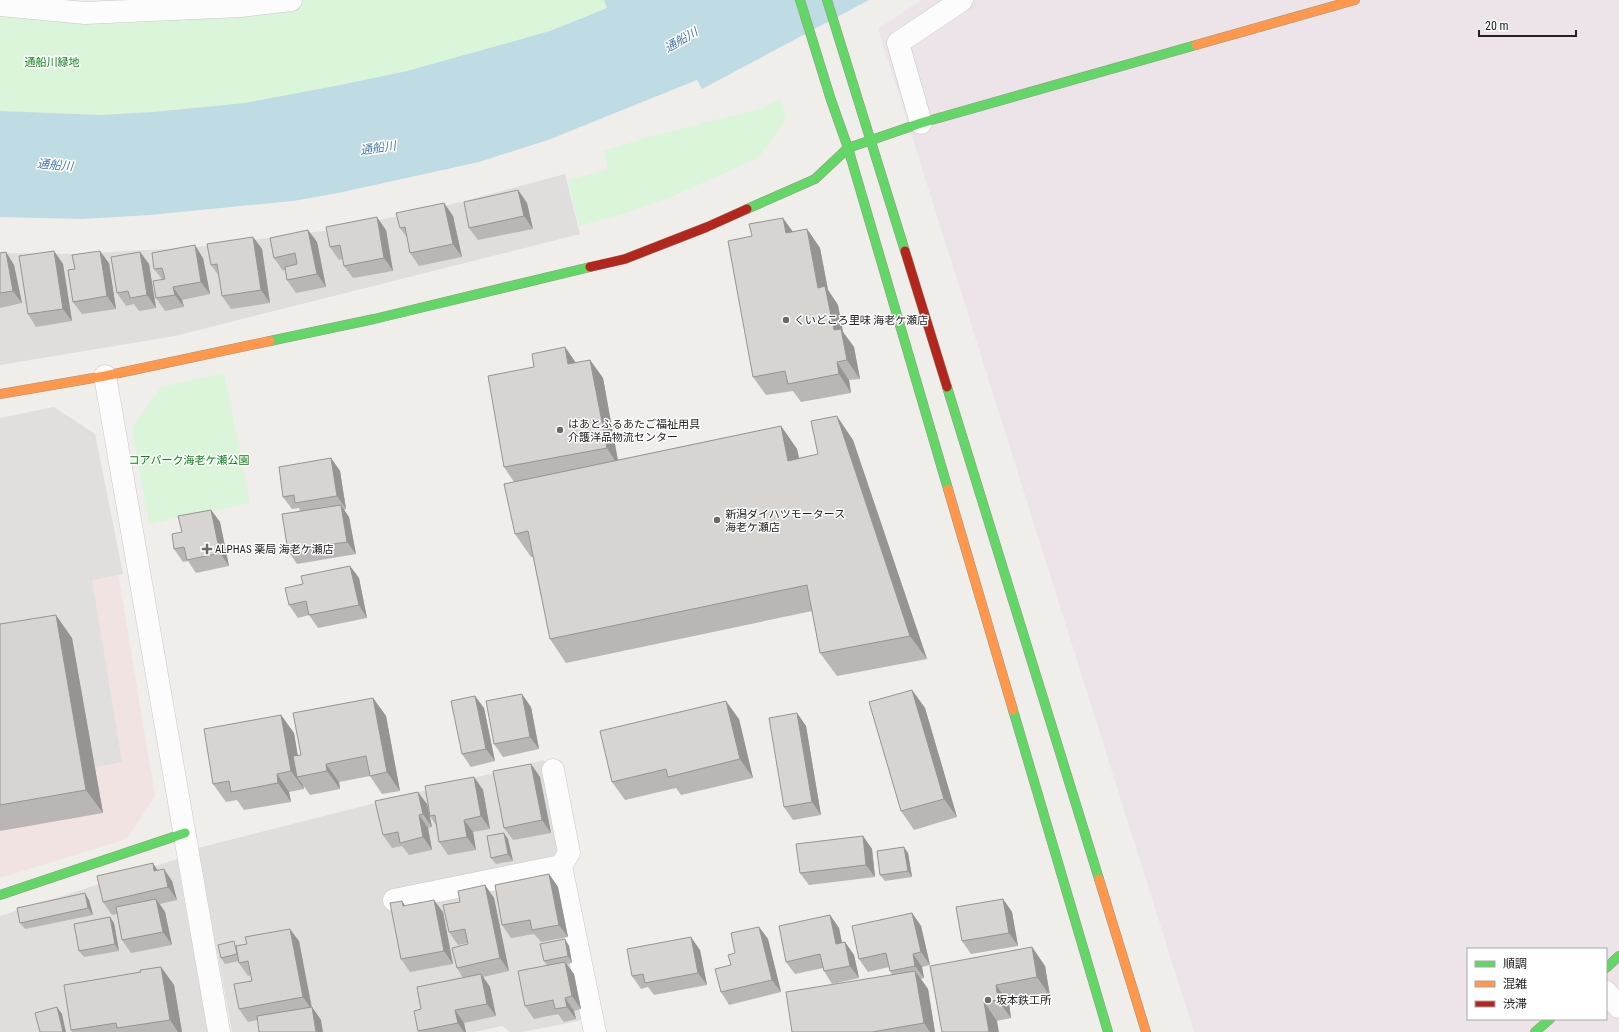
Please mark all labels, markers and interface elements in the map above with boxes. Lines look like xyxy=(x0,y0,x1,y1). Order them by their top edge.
scale bar xyxy=(1479,12,1576,38)
text: 20 m xyxy=(1485,19,1509,33)
water label: 通船川 xyxy=(662,24,702,55)
park label: 通船川緑地 xyxy=(25,56,80,69)
water label: 通船川 xyxy=(359,138,399,157)
water label: 通船川 xyxy=(36,156,76,174)
place label: くいどころ里味 海老ケ瀬店 xyxy=(794,314,928,327)
marker: くいどころ里味 海老ケ瀬店 xyxy=(781,315,791,325)
place label: はあとふるあたご福祉用具 介護洋品物流センター xyxy=(568,418,700,444)
marker: はあとふるあたご福祉用具 介護洋品物流センター xyxy=(555,425,565,435)
park label: コアパーク海老ケ瀬公園 xyxy=(129,454,249,467)
place label: 新潟ダイハツモータース 海老ケ瀬店 xyxy=(725,508,845,534)
marker: 新潟ダイハツモータース 海老ケ瀬店 xyxy=(712,515,722,525)
place label: ALPHAS 薬局 海老ケ瀬店 xyxy=(215,543,334,556)
marker: ALPHAS 薬局 海老ケ瀬店 xyxy=(202,544,212,554)
legend xyxy=(1467,948,1607,1020)
text: 順調 xyxy=(1503,957,1527,971)
text: 混雑 xyxy=(1503,977,1527,991)
place label: 坂本鉄工所 xyxy=(996,994,1052,1007)
marker: 坂本鉄工所 xyxy=(983,995,993,1005)
text: 渋滞 xyxy=(1503,997,1527,1011)

